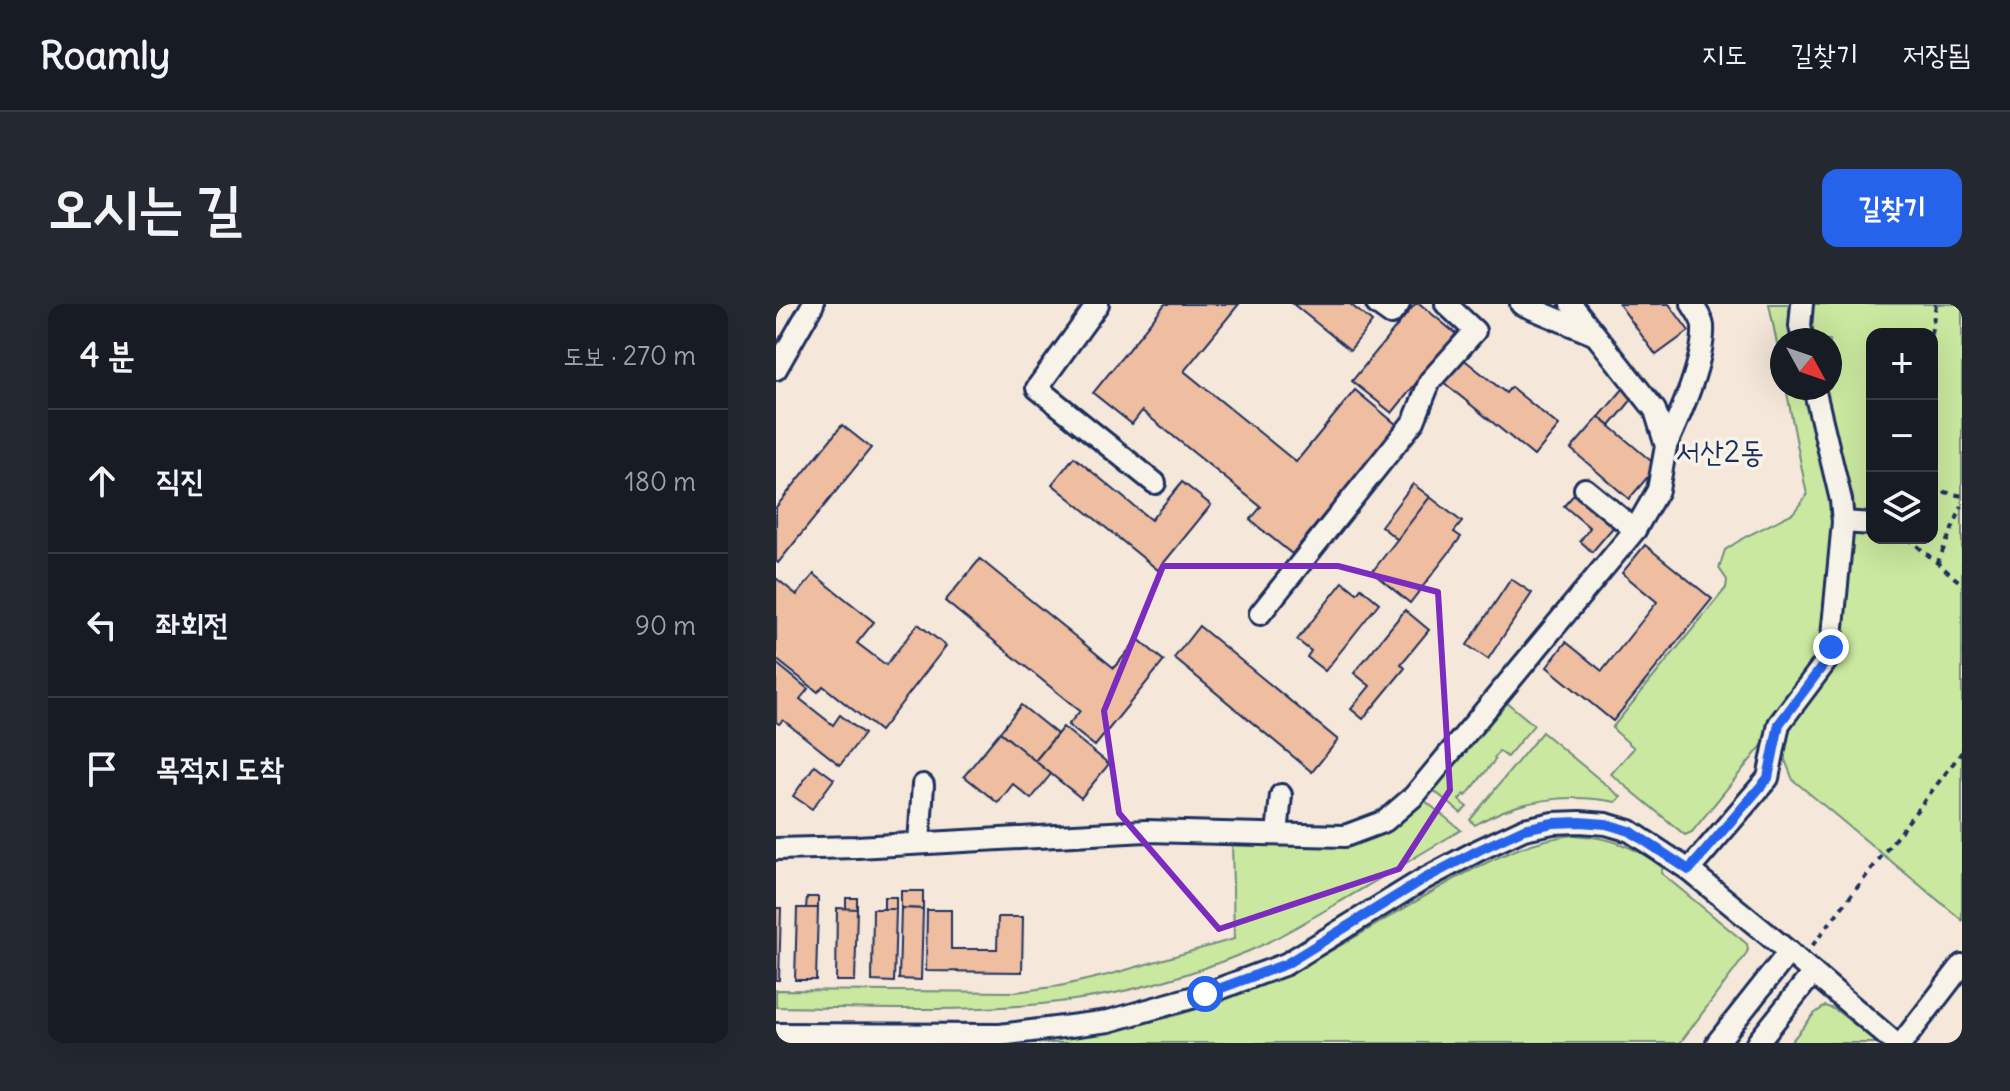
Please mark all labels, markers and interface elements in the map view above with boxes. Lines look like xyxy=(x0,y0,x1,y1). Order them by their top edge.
text: Roamly xyxy=(40,32,170,79)
text: 지도 xyxy=(1702,36,1747,72)
text: 길찾기 xyxy=(1791,36,1858,72)
text: 저장됨 xyxy=(1902,36,1970,72)
button: 길찾기 xyxy=(1822,169,1962,247)
text: 오시는 길 xyxy=(48,172,242,242)
north arrow xyxy=(1770,328,1842,400)
map controls xyxy=(1866,328,1938,544)
button: + xyxy=(1866,328,1938,400)
text: 4 분 xyxy=(80,333,135,376)
text: 도보 · 270 m xyxy=(563,339,696,372)
button: − xyxy=(1866,400,1938,472)
district label: 서산2동 xyxy=(1676,432,1764,470)
icon: ahead xyxy=(80,459,124,503)
text: 직진 xyxy=(156,461,204,499)
text: 180 m xyxy=(625,465,696,498)
button: layers xyxy=(1866,472,1938,544)
icon: left xyxy=(80,603,124,647)
text: 좌회전 xyxy=(156,605,228,643)
text: 90 m xyxy=(635,609,696,642)
route end xyxy=(1813,629,1849,665)
icon: arrive xyxy=(80,747,124,791)
text: 목적지 도착 xyxy=(156,749,284,787)
route start xyxy=(1187,976,1223,1012)

